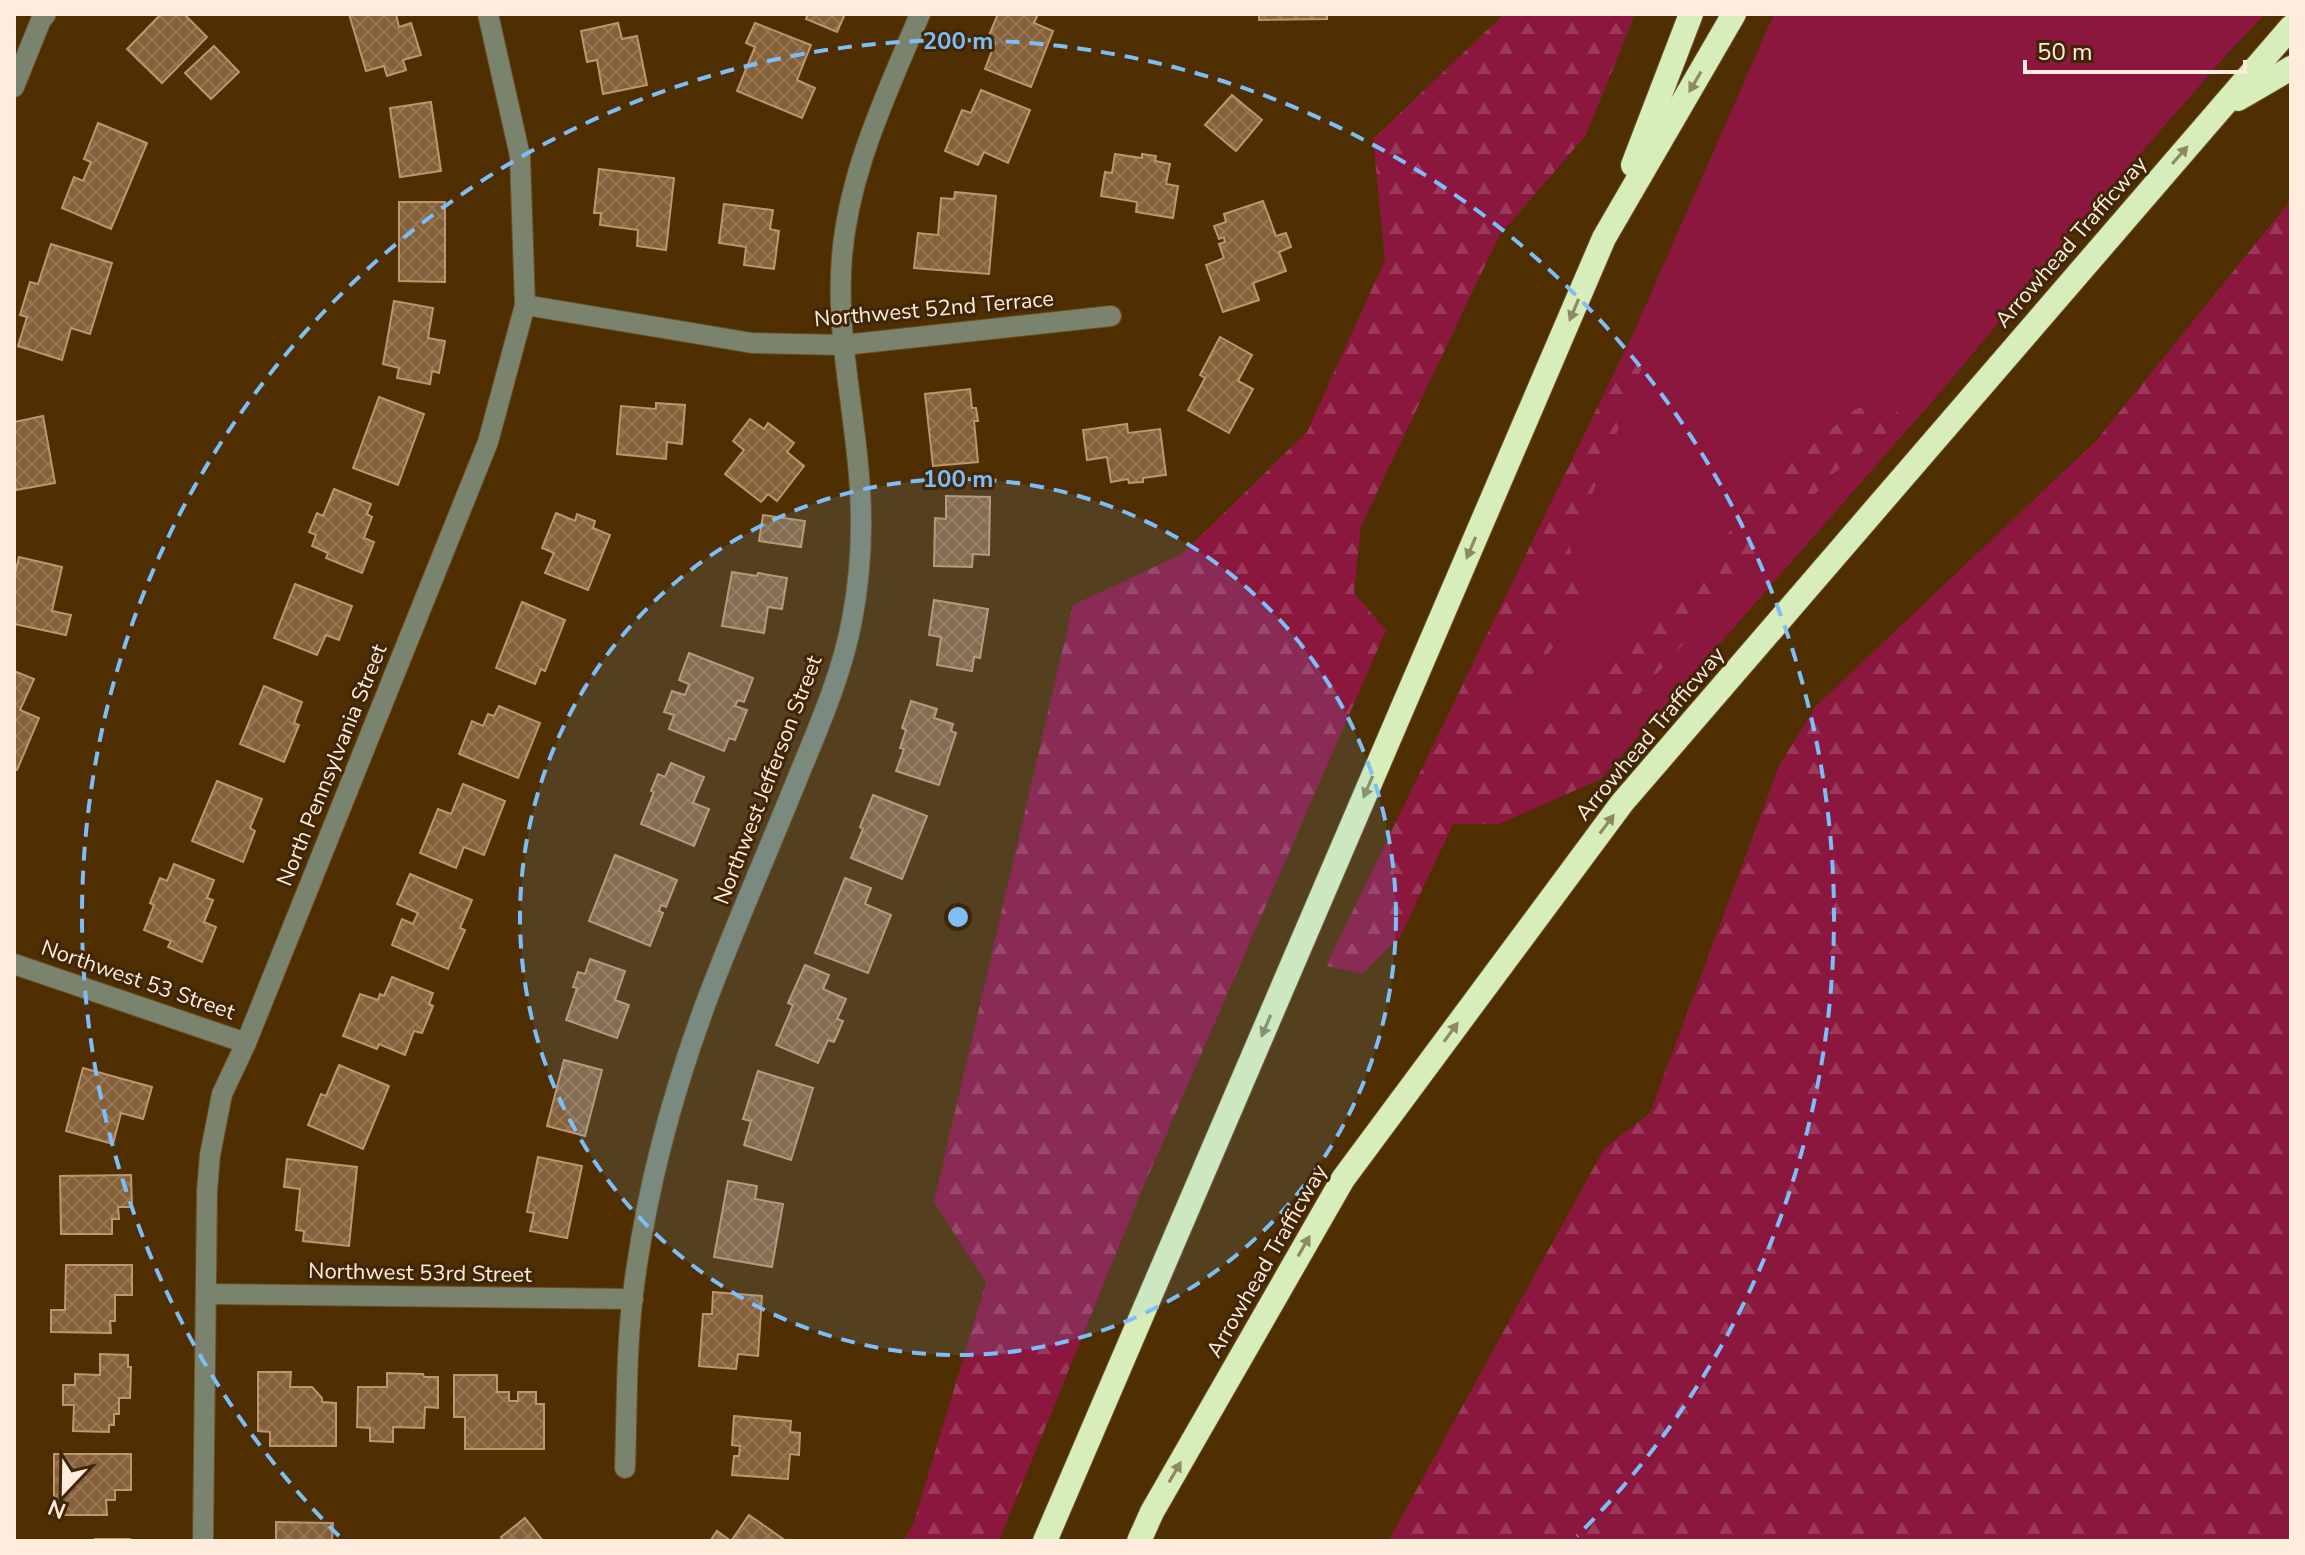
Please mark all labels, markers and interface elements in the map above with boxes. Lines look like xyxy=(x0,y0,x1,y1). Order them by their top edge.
scale bar xyxy=(2025,24,2245,74)
text: 200 m xyxy=(923,25,993,57)
text: 50 m xyxy=(2037,36,2093,68)
one-way arrow xyxy=(1688,70,1702,93)
one-way arrow xyxy=(2171,145,2189,165)
street label: Arrowhead Trafficway xyxy=(1988,149,2154,334)
street label: Northwest 52nd Terrace xyxy=(813,284,1055,334)
one-way arrow xyxy=(1567,298,1580,321)
text: 100 m xyxy=(923,463,993,495)
one-way arrow xyxy=(1464,537,1478,560)
street label: North Pennsylvania Street xyxy=(270,639,394,891)
street label: Arrowhead Trafficway xyxy=(1568,640,1732,827)
street label: Northwest Jefferson Street xyxy=(707,651,829,909)
one-way arrow xyxy=(1362,775,1375,799)
one-way arrow xyxy=(1598,814,1614,834)
centre of rings xyxy=(944,903,972,931)
street label: Northwest 53 Street xyxy=(37,933,239,1027)
one-way arrow xyxy=(1259,1014,1272,1038)
one-way arrow xyxy=(1443,1021,1459,1043)
street label: Arrowhead Trafficway xyxy=(1199,1158,1335,1363)
one-way arrow xyxy=(1297,1235,1311,1257)
street label: Northwest 53rd Street xyxy=(308,1256,532,1290)
north arrow xyxy=(24,1451,104,1531)
one-way arrow xyxy=(1168,1461,1182,1483)
text: N xyxy=(44,1492,70,1526)

